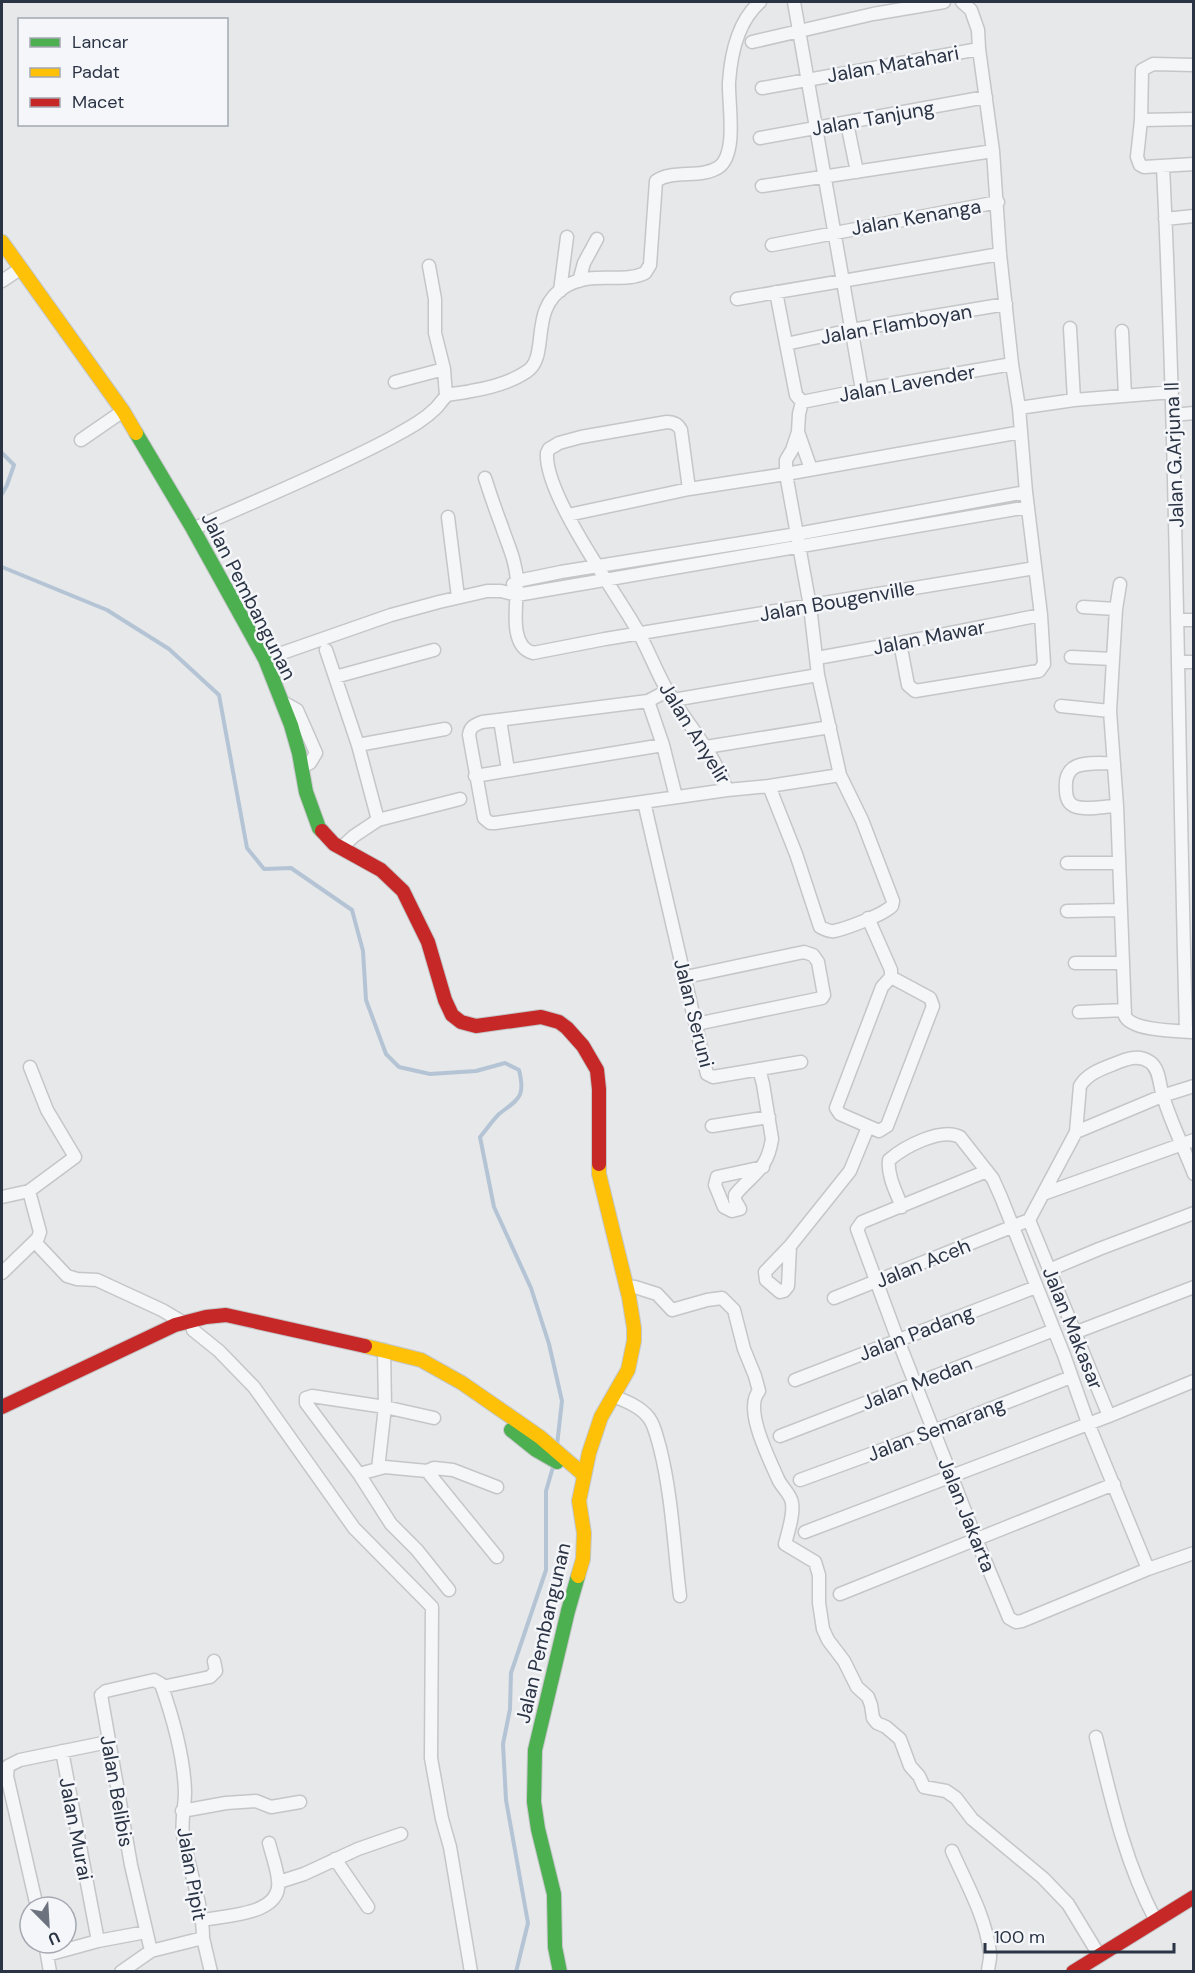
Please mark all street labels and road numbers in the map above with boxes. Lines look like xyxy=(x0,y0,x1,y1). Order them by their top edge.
street label: Jalan Matahari xyxy=(825,40,961,88)
street label: Jalan Tanjung xyxy=(810,94,936,142)
street label: Jalan Kenanga xyxy=(849,193,983,241)
street label: Jalan Flamboyan xyxy=(818,298,974,350)
street label: Jalan Lavender xyxy=(837,358,977,408)
street label: Jalan G.Arjuna ll xyxy=(1158,382,1190,528)
street label: Jalan Pembangunan xyxy=(196,508,302,684)
street label: Jalan Bougenville xyxy=(757,575,917,627)
street label: Jalan Mawar xyxy=(871,613,987,661)
street label: Jalan Anyelir xyxy=(653,677,737,789)
street label: Jalan Seruni xyxy=(668,956,720,1070)
street label: Jalan Aceh xyxy=(872,1232,974,1294)
street label: Jalan Makasar xyxy=(1037,1263,1109,1393)
street label: Jalan Padang xyxy=(855,1299,977,1367)
street label: Jalan Medan xyxy=(858,1350,976,1416)
street label: Jalan Semarang xyxy=(863,1391,1009,1467)
street label: Jalan Jakarta xyxy=(932,1454,1002,1576)
street label: Jalan Pembangunan xyxy=(510,1540,576,1726)
street label: Jalan Belibis xyxy=(94,1733,140,1849)
street label: Jalan Murai xyxy=(53,1775,99,1883)
street label: Jalan Pipit xyxy=(171,1825,213,1923)

